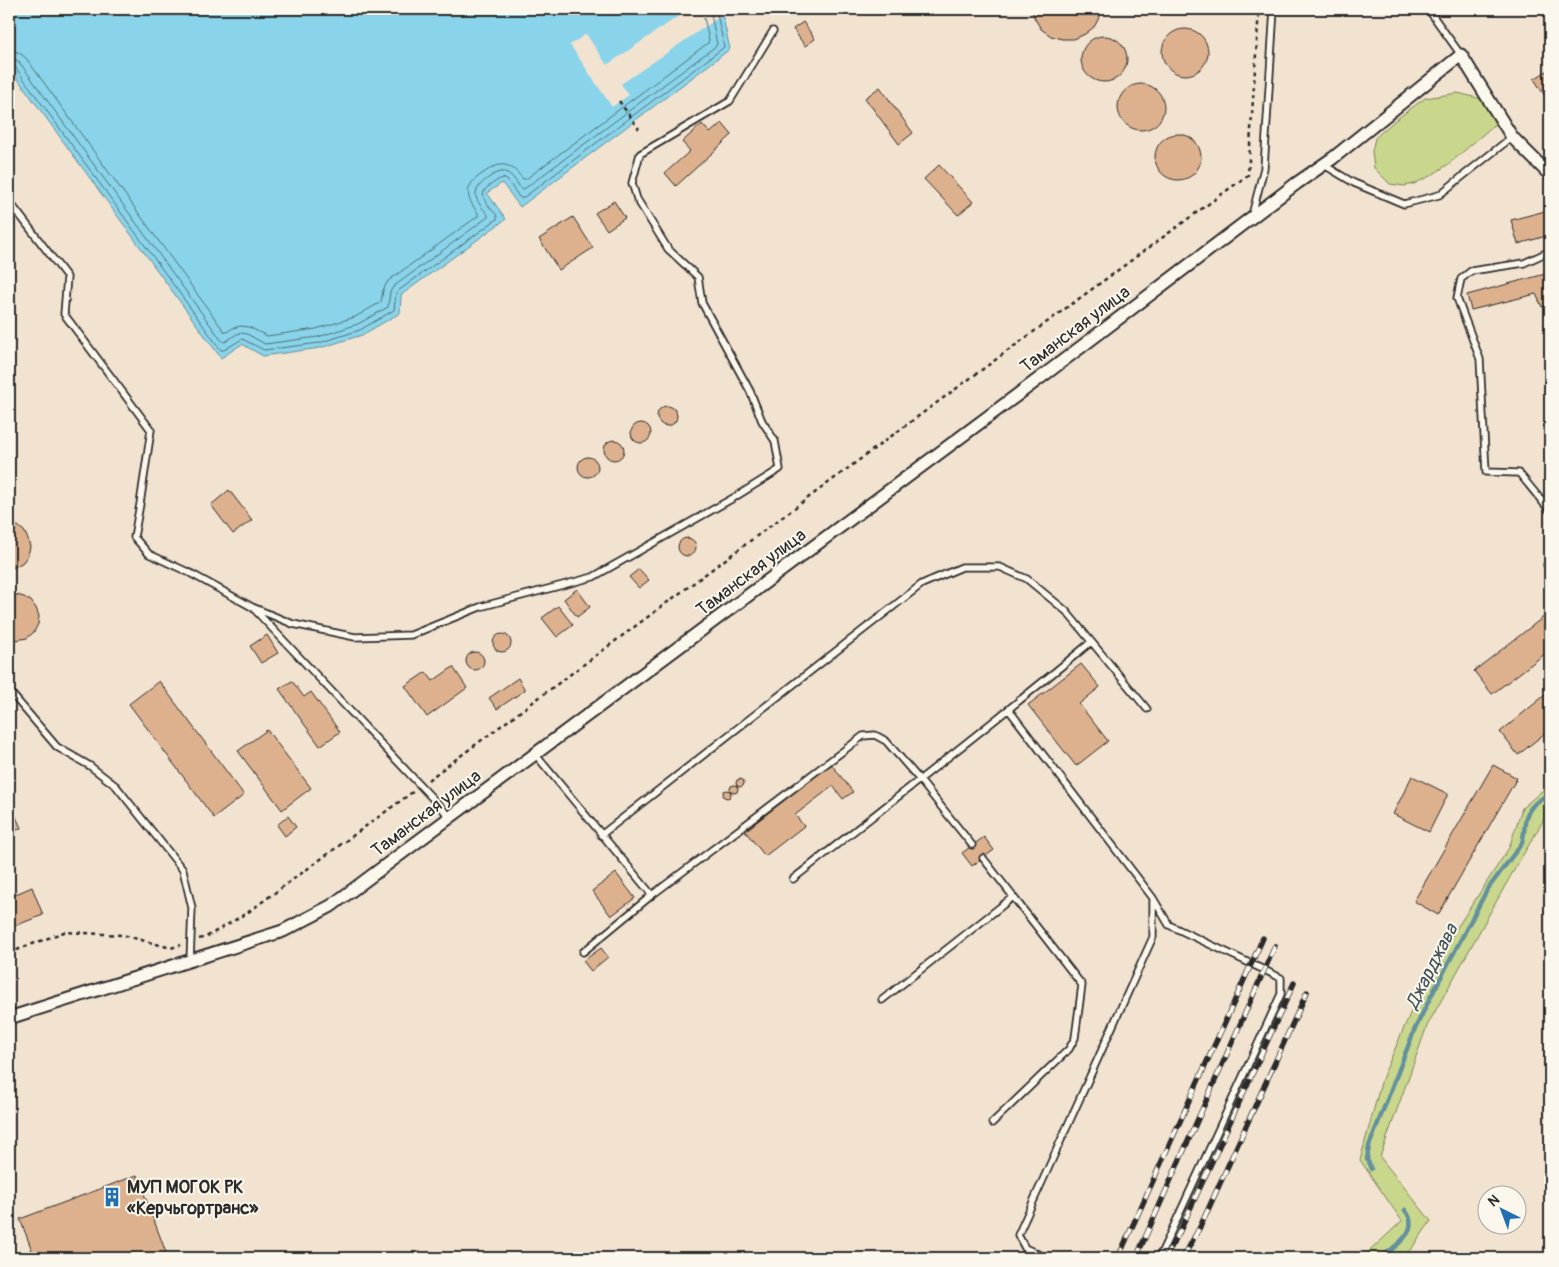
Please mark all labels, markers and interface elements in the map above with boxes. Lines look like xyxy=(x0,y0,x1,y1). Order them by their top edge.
street label: Таманская улица xyxy=(1016,281,1135,378)
street label: Таманская улица xyxy=(692,524,811,621)
street label: Таманская улица xyxy=(367,765,486,862)
water label: Джарджава xyxy=(1400,919,1464,1014)
place label: МУП МОГОК РК «Керчьгортранс» xyxy=(127,1176,259,1220)
north arrow xyxy=(1476,1184,1526,1234)
building icon: МУП МОГОК РК «Керчьгортранс» xyxy=(101,1186,123,1208)
text: N xyxy=(1484,1191,1503,1210)

